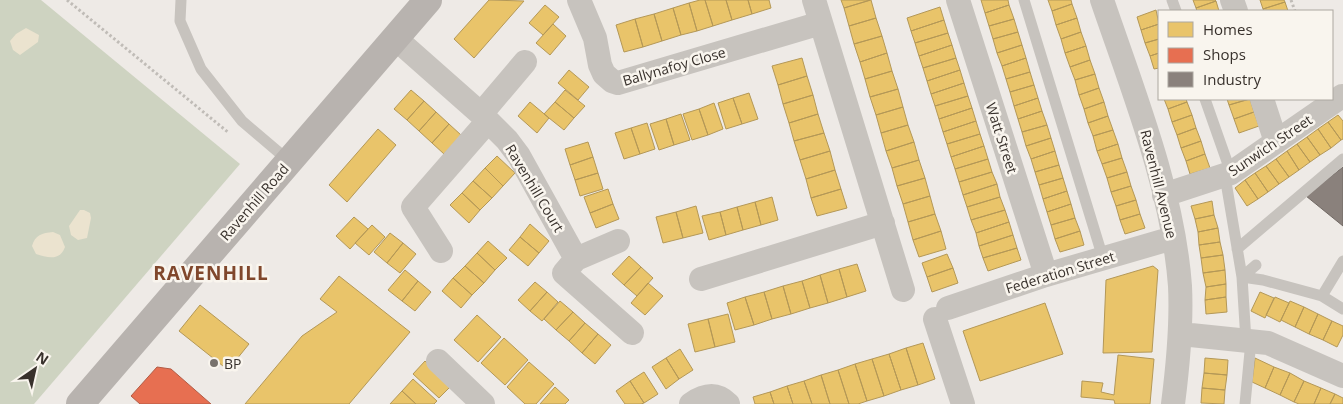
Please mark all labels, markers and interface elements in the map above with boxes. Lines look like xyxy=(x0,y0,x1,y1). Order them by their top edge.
legend xyxy=(1158,10,1333,100)
text: Homes xyxy=(1203,19,1253,39)
street label: Ballynafoy Close xyxy=(620,42,728,90)
text: Shops xyxy=(1203,44,1246,64)
text: Industry xyxy=(1203,69,1261,89)
street label: Watt Street xyxy=(982,100,1022,176)
street label: Sunwich Street xyxy=(1224,110,1316,180)
street label: Ravenhill Avenue xyxy=(1136,128,1182,240)
street label: Ravenhill Court xyxy=(501,141,569,235)
street label: Ravenhill Road xyxy=(215,160,293,244)
street label: Federation Street xyxy=(1003,246,1117,298)
district label: RAVENHILL xyxy=(153,260,269,286)
north arrow xyxy=(10,344,60,394)
text: N xyxy=(33,347,53,369)
place label: BP xyxy=(224,354,241,373)
marker: BP xyxy=(208,357,220,369)

